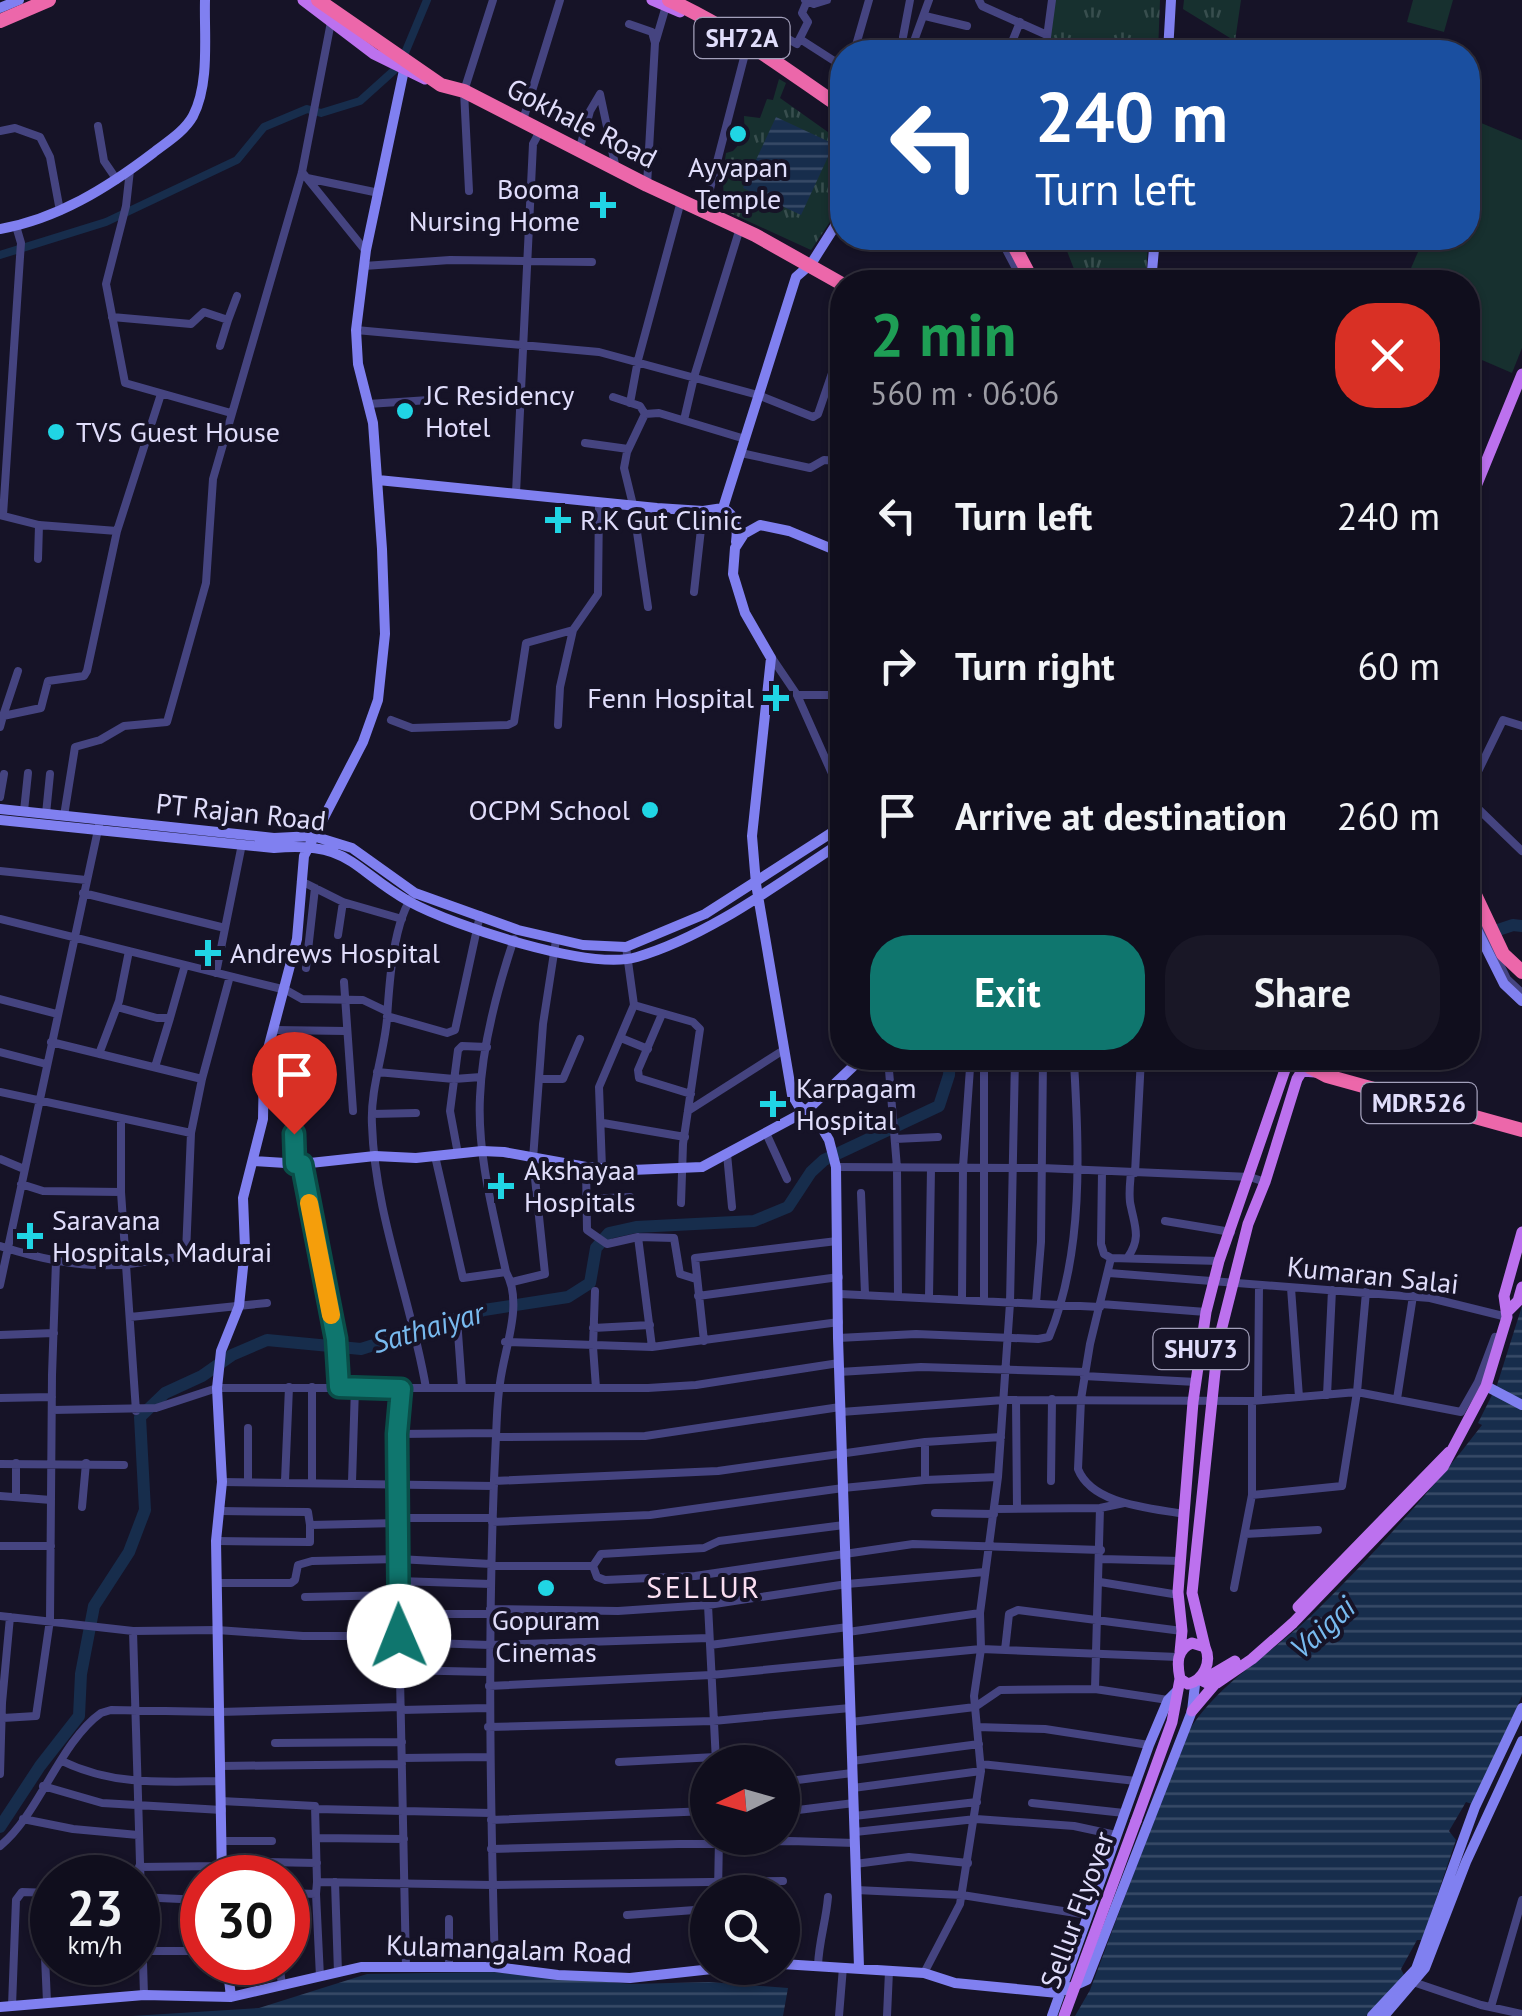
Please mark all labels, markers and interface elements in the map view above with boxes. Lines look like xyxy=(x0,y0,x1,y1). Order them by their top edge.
road number: SH72A xyxy=(694,18,790,58)
street label: Gokhale Road xyxy=(501,69,664,176)
text: 240 m xyxy=(1035,71,1228,161)
icon: left xyxy=(870,80,1000,210)
marker: Ayyapan Temple xyxy=(727,123,749,145)
place label: Ayyapan Temple xyxy=(688,148,788,217)
text: Turn left xyxy=(1035,159,1196,217)
place label: Booma Nursing Home xyxy=(409,170,580,239)
marker: Booma Nursing Home xyxy=(590,192,616,218)
text: 2 min xyxy=(870,295,1016,373)
button: close xyxy=(1335,303,1440,408)
text: 560 m · 06:06 xyxy=(870,372,1059,414)
place label: JC Residency Hotel xyxy=(424,376,574,445)
marker: JC Residency Hotel xyxy=(394,400,416,422)
place label: TVS Guest House xyxy=(76,413,280,450)
marker: TVS Guest House xyxy=(45,421,67,443)
icon: left xyxy=(870,488,925,543)
text: Turn left xyxy=(955,491,1092,540)
text: 240 m xyxy=(1337,491,1440,540)
place label: R.K Gut Clinic xyxy=(580,501,743,538)
marker: R.K Gut Clinic xyxy=(545,507,571,533)
icon: right xyxy=(870,638,925,693)
text: Turn right xyxy=(955,641,1115,690)
text: 60 m xyxy=(1358,641,1440,690)
place label: Fenn Hospital xyxy=(587,679,754,716)
marker: Fenn Hospital xyxy=(763,685,789,711)
street label: PT Rajan Road xyxy=(154,784,328,839)
icon: arrive xyxy=(870,788,925,843)
place label: OCPM School xyxy=(469,791,630,828)
text: Arrive at destination xyxy=(955,791,1287,840)
text: 260 m xyxy=(1337,791,1440,840)
marker: OCPM School xyxy=(639,799,661,821)
place label: Andrews Hospital xyxy=(230,934,440,971)
button: Exit xyxy=(870,935,1145,1050)
button: Share xyxy=(1165,935,1440,1050)
marker: Andrews Hospital xyxy=(195,940,221,966)
pin xyxy=(252,1032,337,1135)
icon: arrive xyxy=(267,1047,322,1102)
place label: Karpagam Hospital xyxy=(796,1069,916,1138)
road number: MDR526 xyxy=(1362,1083,1476,1123)
marker: Karpagam Hospital xyxy=(760,1091,786,1117)
place label: Akshayaa Hospitals xyxy=(524,1151,636,1220)
marker: Akshayaa Hospitals xyxy=(488,1173,514,1199)
place label: Saravana Hospitals, Madurai xyxy=(52,1201,272,1270)
marker: Saravana Hospitals, Madurai xyxy=(17,1223,43,1249)
street label: Kumaran Salai xyxy=(1285,1247,1461,1302)
water label: Sathaiyar xyxy=(367,1291,490,1361)
road number: SHU73 xyxy=(1154,1329,1248,1369)
district label: SELLUR xyxy=(646,1567,762,1606)
marker: Gopuram Cinemas xyxy=(535,1577,557,1599)
position arrow xyxy=(347,1584,451,1688)
water label: Vaigai xyxy=(1281,1586,1364,1667)
place label: Gopuram Cinemas xyxy=(492,1601,600,1670)
north arrow xyxy=(690,1745,800,1855)
map controls xyxy=(690,1745,800,1985)
street label: Sellur Flyover xyxy=(1031,1826,1122,1993)
speed limit sign: 30 xyxy=(180,1855,310,1985)
text: 23 xyxy=(67,1875,123,1940)
button: search xyxy=(690,1875,800,1985)
street label: Kulamangalam Road xyxy=(386,1926,633,1971)
text: km/h xyxy=(68,1929,122,1961)

